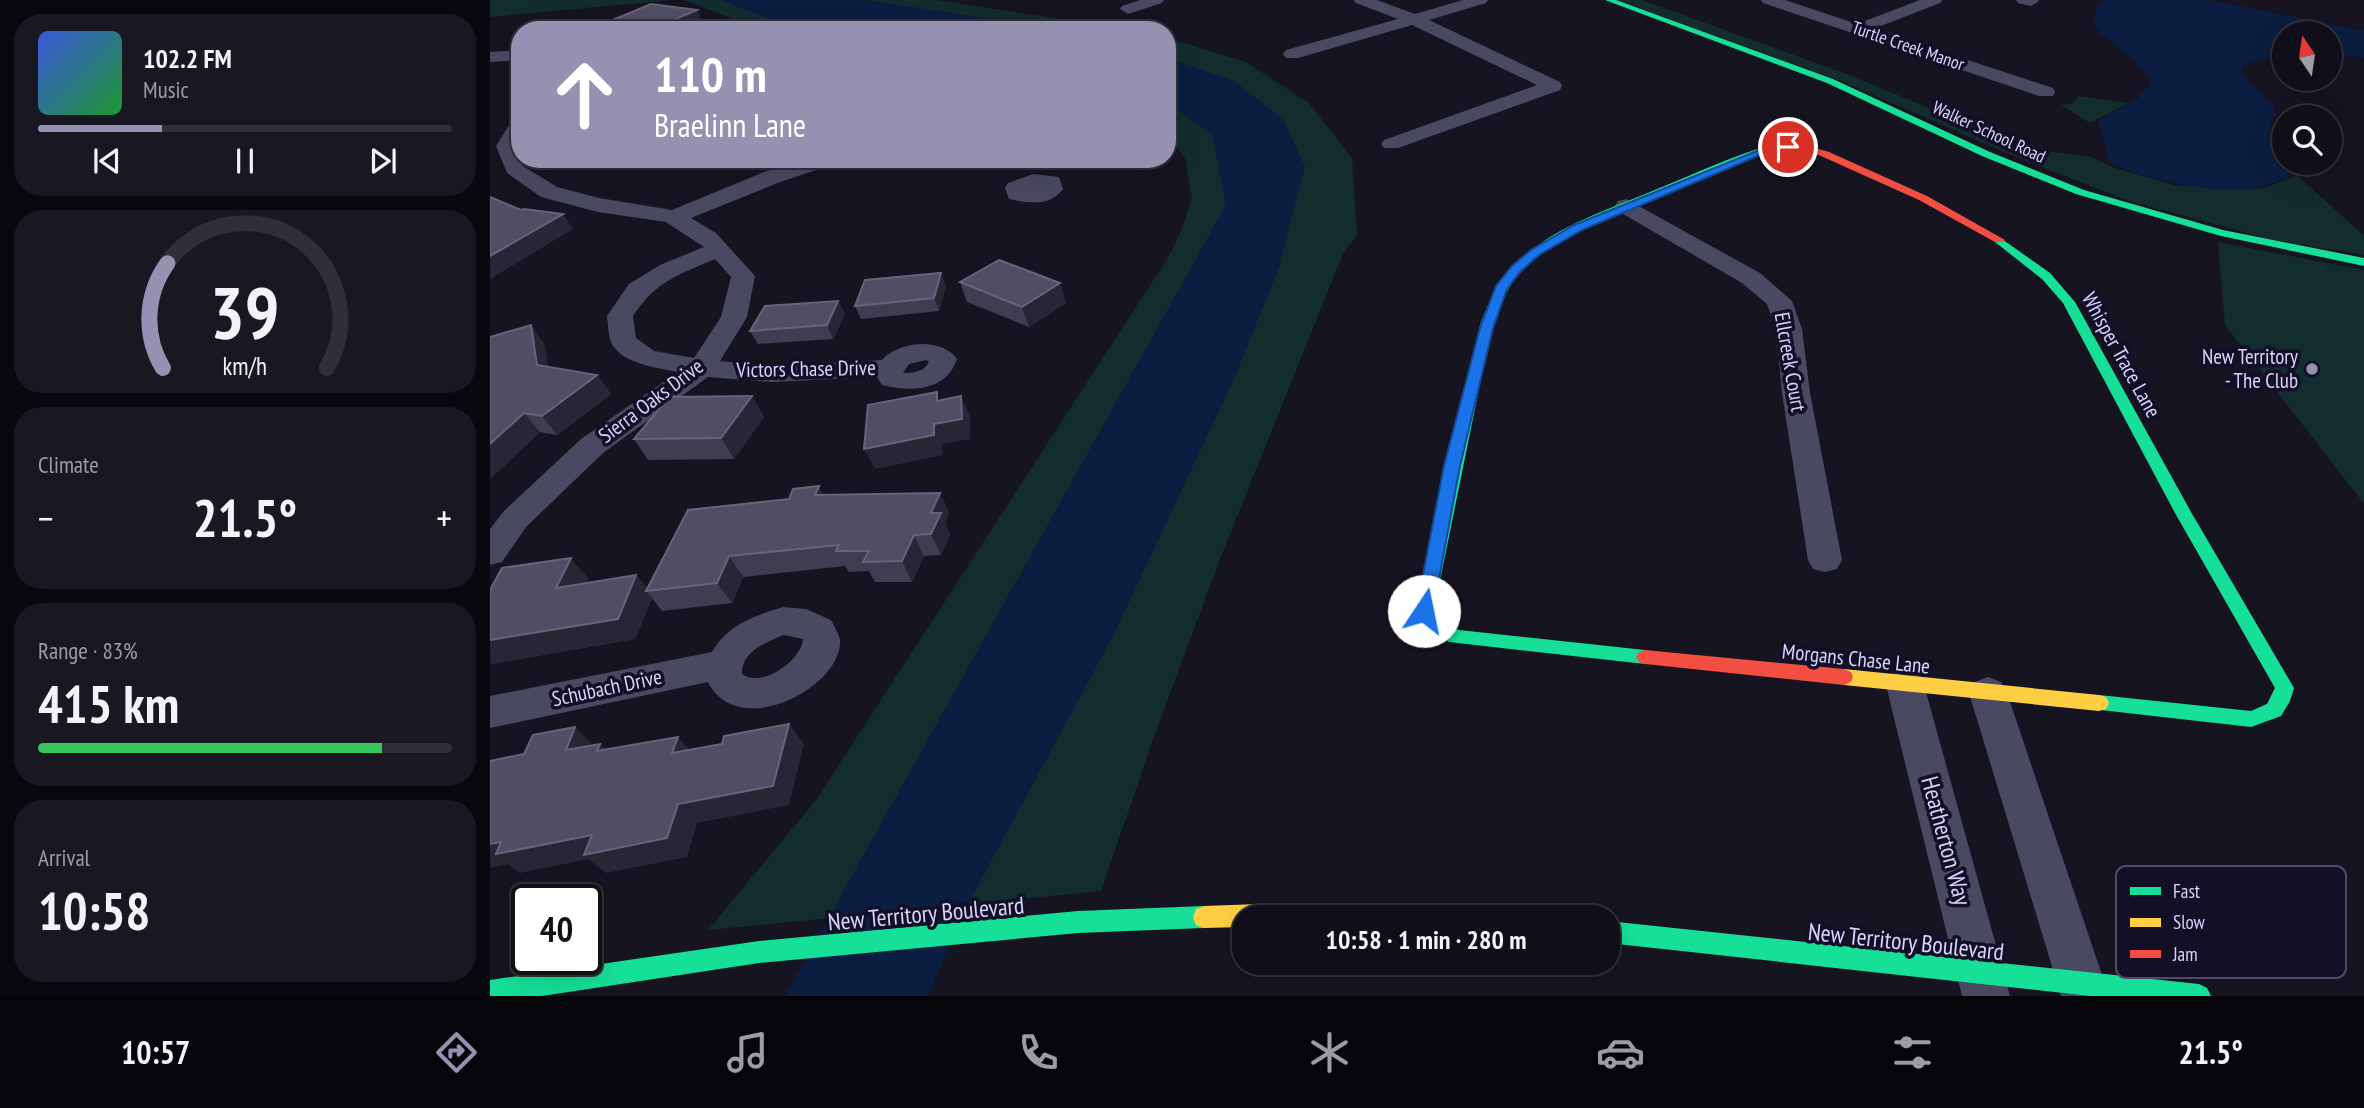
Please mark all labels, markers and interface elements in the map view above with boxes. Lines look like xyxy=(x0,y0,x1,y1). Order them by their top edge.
street label: Turtle Creek Manor xyxy=(1849,16,1967,76)
north arrow xyxy=(2272,21,2342,91)
map controls xyxy=(2272,21,2342,175)
text: 102.2 FM xyxy=(143,42,232,75)
text: 110 m xyxy=(654,42,767,106)
icon: ahead xyxy=(539,49,630,140)
text: Music xyxy=(143,75,189,104)
street label: Walker School Road xyxy=(1929,95,2049,168)
text: Braelinn Lane xyxy=(654,104,806,146)
button: search xyxy=(2272,105,2342,175)
pin xyxy=(1758,117,1818,177)
icon: arrive xyxy=(1769,128,1807,166)
icon: previous xyxy=(88,142,126,180)
icon: pause xyxy=(226,142,264,180)
icon: next xyxy=(364,142,402,180)
text: 39 xyxy=(210,264,280,358)
street label: Whisper Trace Lane xyxy=(2076,287,2167,422)
street label: Ellcreek Court xyxy=(1768,310,1813,414)
place label: New Territory - The Club xyxy=(2202,343,2298,394)
text: km/h xyxy=(223,349,267,381)
street label: Sierra Oaks Drive xyxy=(593,352,708,449)
street label: Victors Chase Drive xyxy=(735,354,876,383)
marker: New Territory - The Club xyxy=(2304,361,2320,377)
text: Climate xyxy=(38,450,99,479)
text: 21.5° xyxy=(193,484,297,551)
text: − xyxy=(38,493,54,542)
text: + xyxy=(436,493,452,542)
position arrow xyxy=(1387,574,1461,648)
text: Range · 83% xyxy=(38,636,138,665)
street label: Morgans Chase Lane xyxy=(1781,637,1931,680)
street label: Schubach Drive xyxy=(549,663,664,712)
text: 415 km xyxy=(38,670,179,737)
street label: Heatherton Way xyxy=(1914,773,1979,909)
text: Arrival xyxy=(38,843,90,872)
legend xyxy=(2116,866,2346,978)
text: 10:58 xyxy=(38,877,150,944)
text: Fast xyxy=(2173,879,2201,903)
speed limit sign: 40 xyxy=(511,884,602,975)
street label: New Territory Boulevard xyxy=(826,889,1026,938)
text: Slow xyxy=(2173,910,2206,934)
street label: New Territory Boulevard xyxy=(1806,916,2006,967)
text: 10:58 · 1 min · 280 m xyxy=(1326,923,1526,956)
text: Jam xyxy=(2172,942,2198,966)
icon: directions xyxy=(432,1028,481,1077)
icon: music xyxy=(723,1028,772,1077)
icon: phone xyxy=(1014,1028,1063,1077)
icon: climate xyxy=(1305,1028,1354,1077)
icon: car xyxy=(1596,1028,1645,1077)
icon: filters xyxy=(1888,1028,1937,1077)
text: 10:57 xyxy=(121,1031,190,1073)
text: 21.5° xyxy=(2179,1031,2243,1073)

